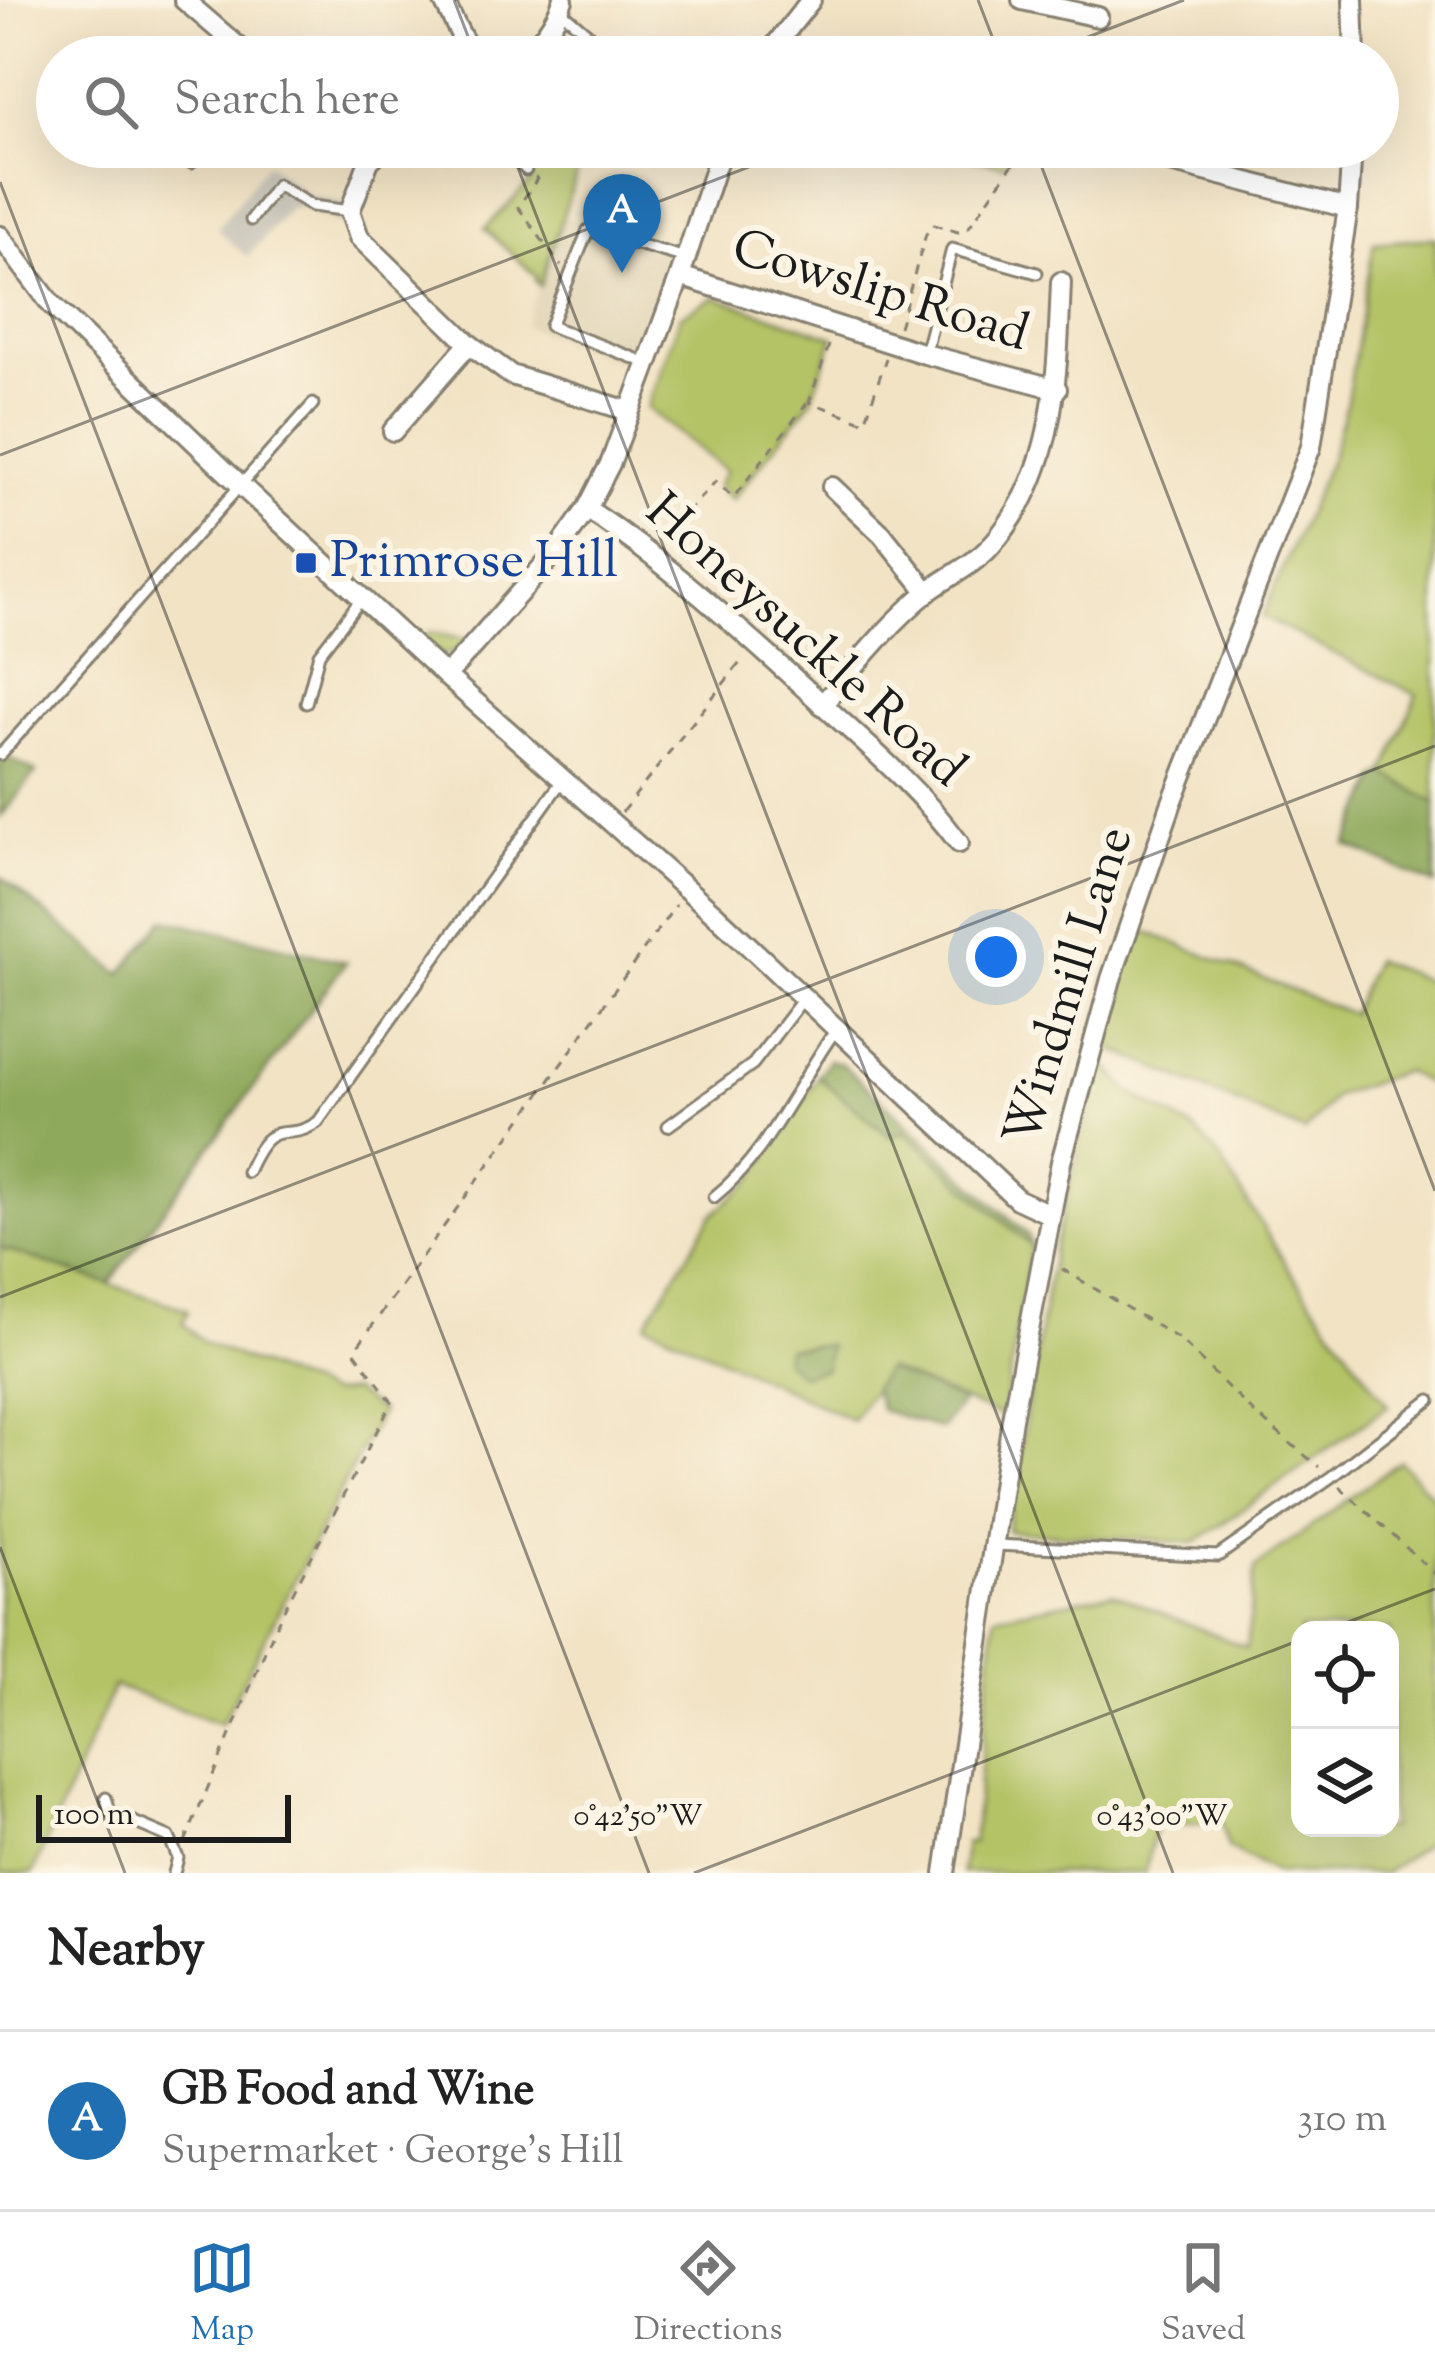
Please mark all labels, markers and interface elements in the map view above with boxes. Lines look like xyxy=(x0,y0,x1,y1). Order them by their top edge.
search box xyxy=(36,36,1399,168)
icon: search xyxy=(78,69,144,135)
text: Search here xyxy=(174,70,400,135)
pin: A xyxy=(583,174,661,273)
street label: Cowslip Road xyxy=(723,213,1037,373)
street label: Honeysuckle Road xyxy=(627,478,981,806)
place label: Primrose Hill xyxy=(330,527,618,600)
marker: Primrose Hill xyxy=(293,550,319,576)
street label: Windmill Lane xyxy=(988,818,1154,1156)
your location xyxy=(966,927,1026,987)
map controls xyxy=(1291,1621,1399,1837)
button: locate xyxy=(1291,1621,1399,1729)
button: layers xyxy=(1291,1729,1399,1837)
scale bar xyxy=(36,1789,291,1842)
text: 100 m xyxy=(54,1792,134,1840)
text: 0°42'50"W xyxy=(574,1796,702,1839)
text: 0°43'00"W xyxy=(1096,1796,1228,1839)
text: Nearby xyxy=(48,1915,205,1988)
text: GB Food and Wine xyxy=(162,2060,534,2125)
text: A xyxy=(71,2093,103,2149)
text: 310 m xyxy=(1297,2093,1387,2149)
text: Supermarket · George's Hill xyxy=(162,2125,623,2181)
tab: Map xyxy=(189,2235,255,2355)
tab: Directions xyxy=(634,2235,783,2355)
tab: Saved xyxy=(1161,2235,1246,2355)

